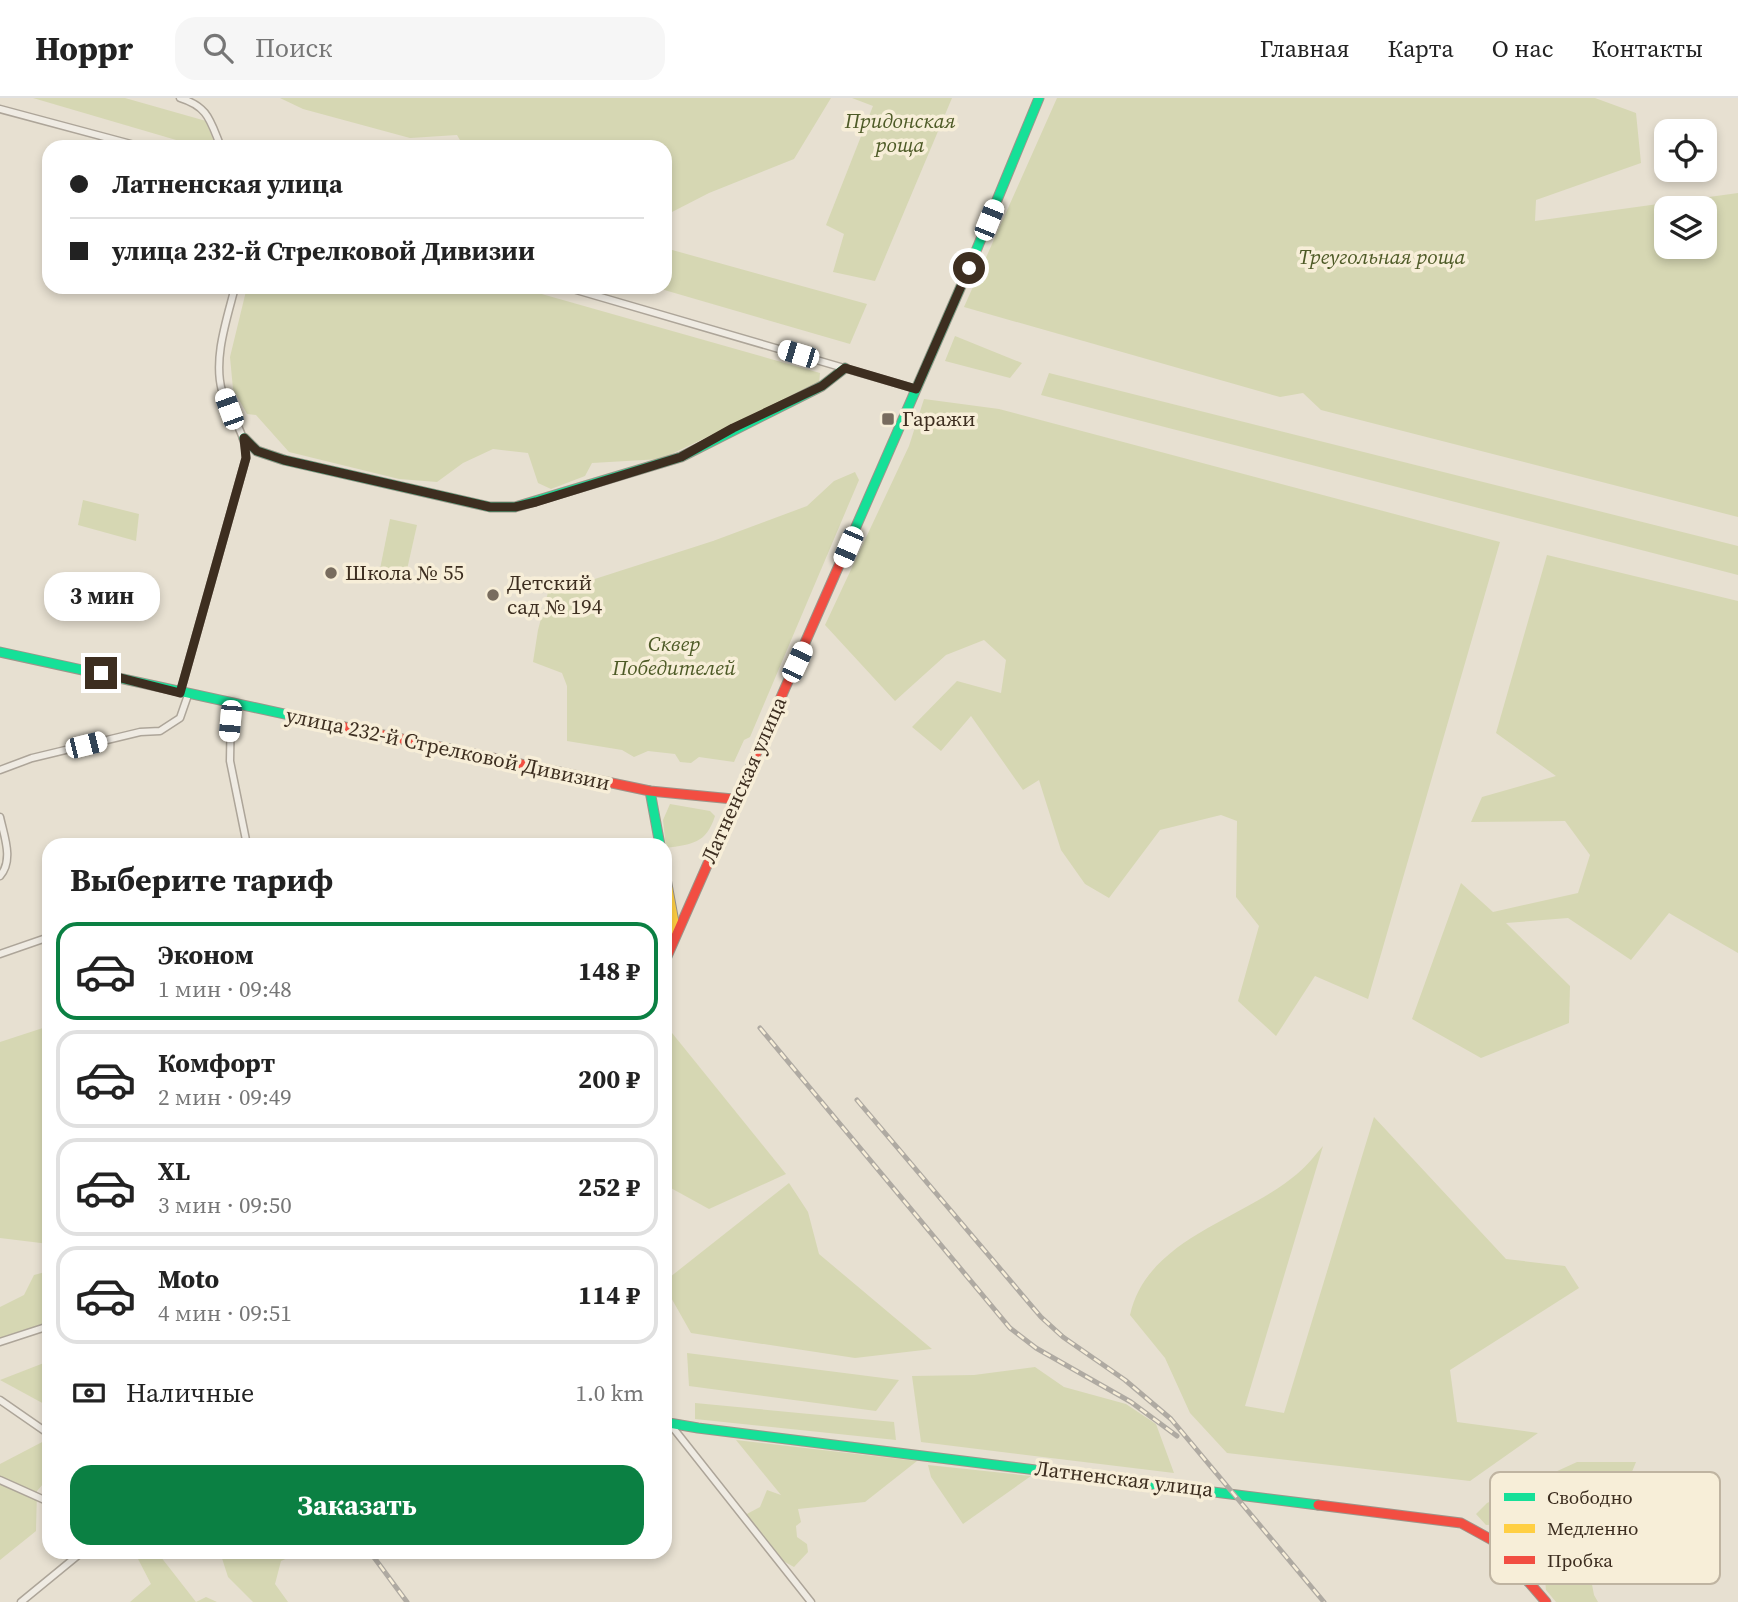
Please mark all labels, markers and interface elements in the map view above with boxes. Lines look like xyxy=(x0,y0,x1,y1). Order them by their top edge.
search box xyxy=(175,17,665,80)
text: Hoppr xyxy=(35,26,133,71)
icon: search xyxy=(199,29,237,67)
text: Поиск xyxy=(255,30,333,66)
text: Главная xyxy=(1260,32,1349,65)
text: Карта xyxy=(1387,32,1454,65)
text: О нас xyxy=(1492,32,1553,65)
text: Контакты xyxy=(1591,32,1703,65)
park label: Придонская роща xyxy=(844,106,956,159)
map controls xyxy=(1654,119,1717,259)
button: locate xyxy=(1654,119,1717,182)
text: Латненская улица xyxy=(112,166,343,202)
button: layers xyxy=(1654,196,1717,259)
car xyxy=(972,197,1007,243)
text: улица 232-й Стрелковой Дивизии xyxy=(112,233,535,269)
park label: Треугольная роща xyxy=(1299,242,1466,271)
route start xyxy=(953,252,985,284)
car xyxy=(775,338,822,370)
car xyxy=(212,386,247,432)
place label: Гаражи xyxy=(902,404,976,433)
marker: Гаражи xyxy=(880,411,896,427)
car xyxy=(831,524,866,570)
place label: Школа № 55 xyxy=(345,558,464,587)
marker: Школа № 55 xyxy=(323,565,339,581)
place label: Детский сад № 194 xyxy=(507,568,603,621)
callout: 3 мин xyxy=(43,572,159,620)
text: 3 мин xyxy=(70,580,134,612)
marker: Детский сад № 194 xyxy=(485,587,501,603)
park label: Сквер Победителей xyxy=(611,629,736,682)
car xyxy=(779,639,816,685)
route end xyxy=(85,657,117,689)
street label: Латненская улица xyxy=(694,691,793,868)
car xyxy=(218,699,243,743)
street label: улица 232-й Стрелковой Дивизии xyxy=(283,700,613,797)
car xyxy=(64,730,109,760)
text: Выберите тариф xyxy=(70,858,333,902)
text: Эконом xyxy=(158,937,254,973)
icon: car xyxy=(74,940,137,1003)
text: 148 ₽ xyxy=(578,953,640,989)
text: 1 мин · 09:48 xyxy=(158,973,292,1005)
text: Комфорт xyxy=(158,1045,275,1081)
icon: car xyxy=(74,1048,137,1111)
text: 200 ₽ xyxy=(578,1061,640,1097)
text: 2 мин · 09:49 xyxy=(158,1081,292,1113)
text: XL xyxy=(158,1153,190,1189)
icon: car xyxy=(74,1156,137,1219)
text: 252 ₽ xyxy=(578,1169,640,1205)
text: 3 мин · 09:50 xyxy=(158,1189,292,1221)
text: Moto xyxy=(158,1261,219,1297)
icon: car xyxy=(74,1264,137,1327)
text: 114 ₽ xyxy=(578,1277,640,1313)
text: 4 мин · 09:51 xyxy=(158,1297,292,1329)
icon: cash xyxy=(70,1374,108,1412)
text: Наличные xyxy=(126,1375,254,1411)
text: 1.0 km xyxy=(575,1377,644,1409)
street label: Латненская улица xyxy=(1033,1453,1215,1504)
button: Заказать xyxy=(70,1465,644,1545)
legend xyxy=(1490,1472,1720,1584)
text: Свободно xyxy=(1547,1484,1633,1510)
text: Медленно xyxy=(1547,1515,1638,1541)
text: Пробка xyxy=(1547,1547,1613,1573)

